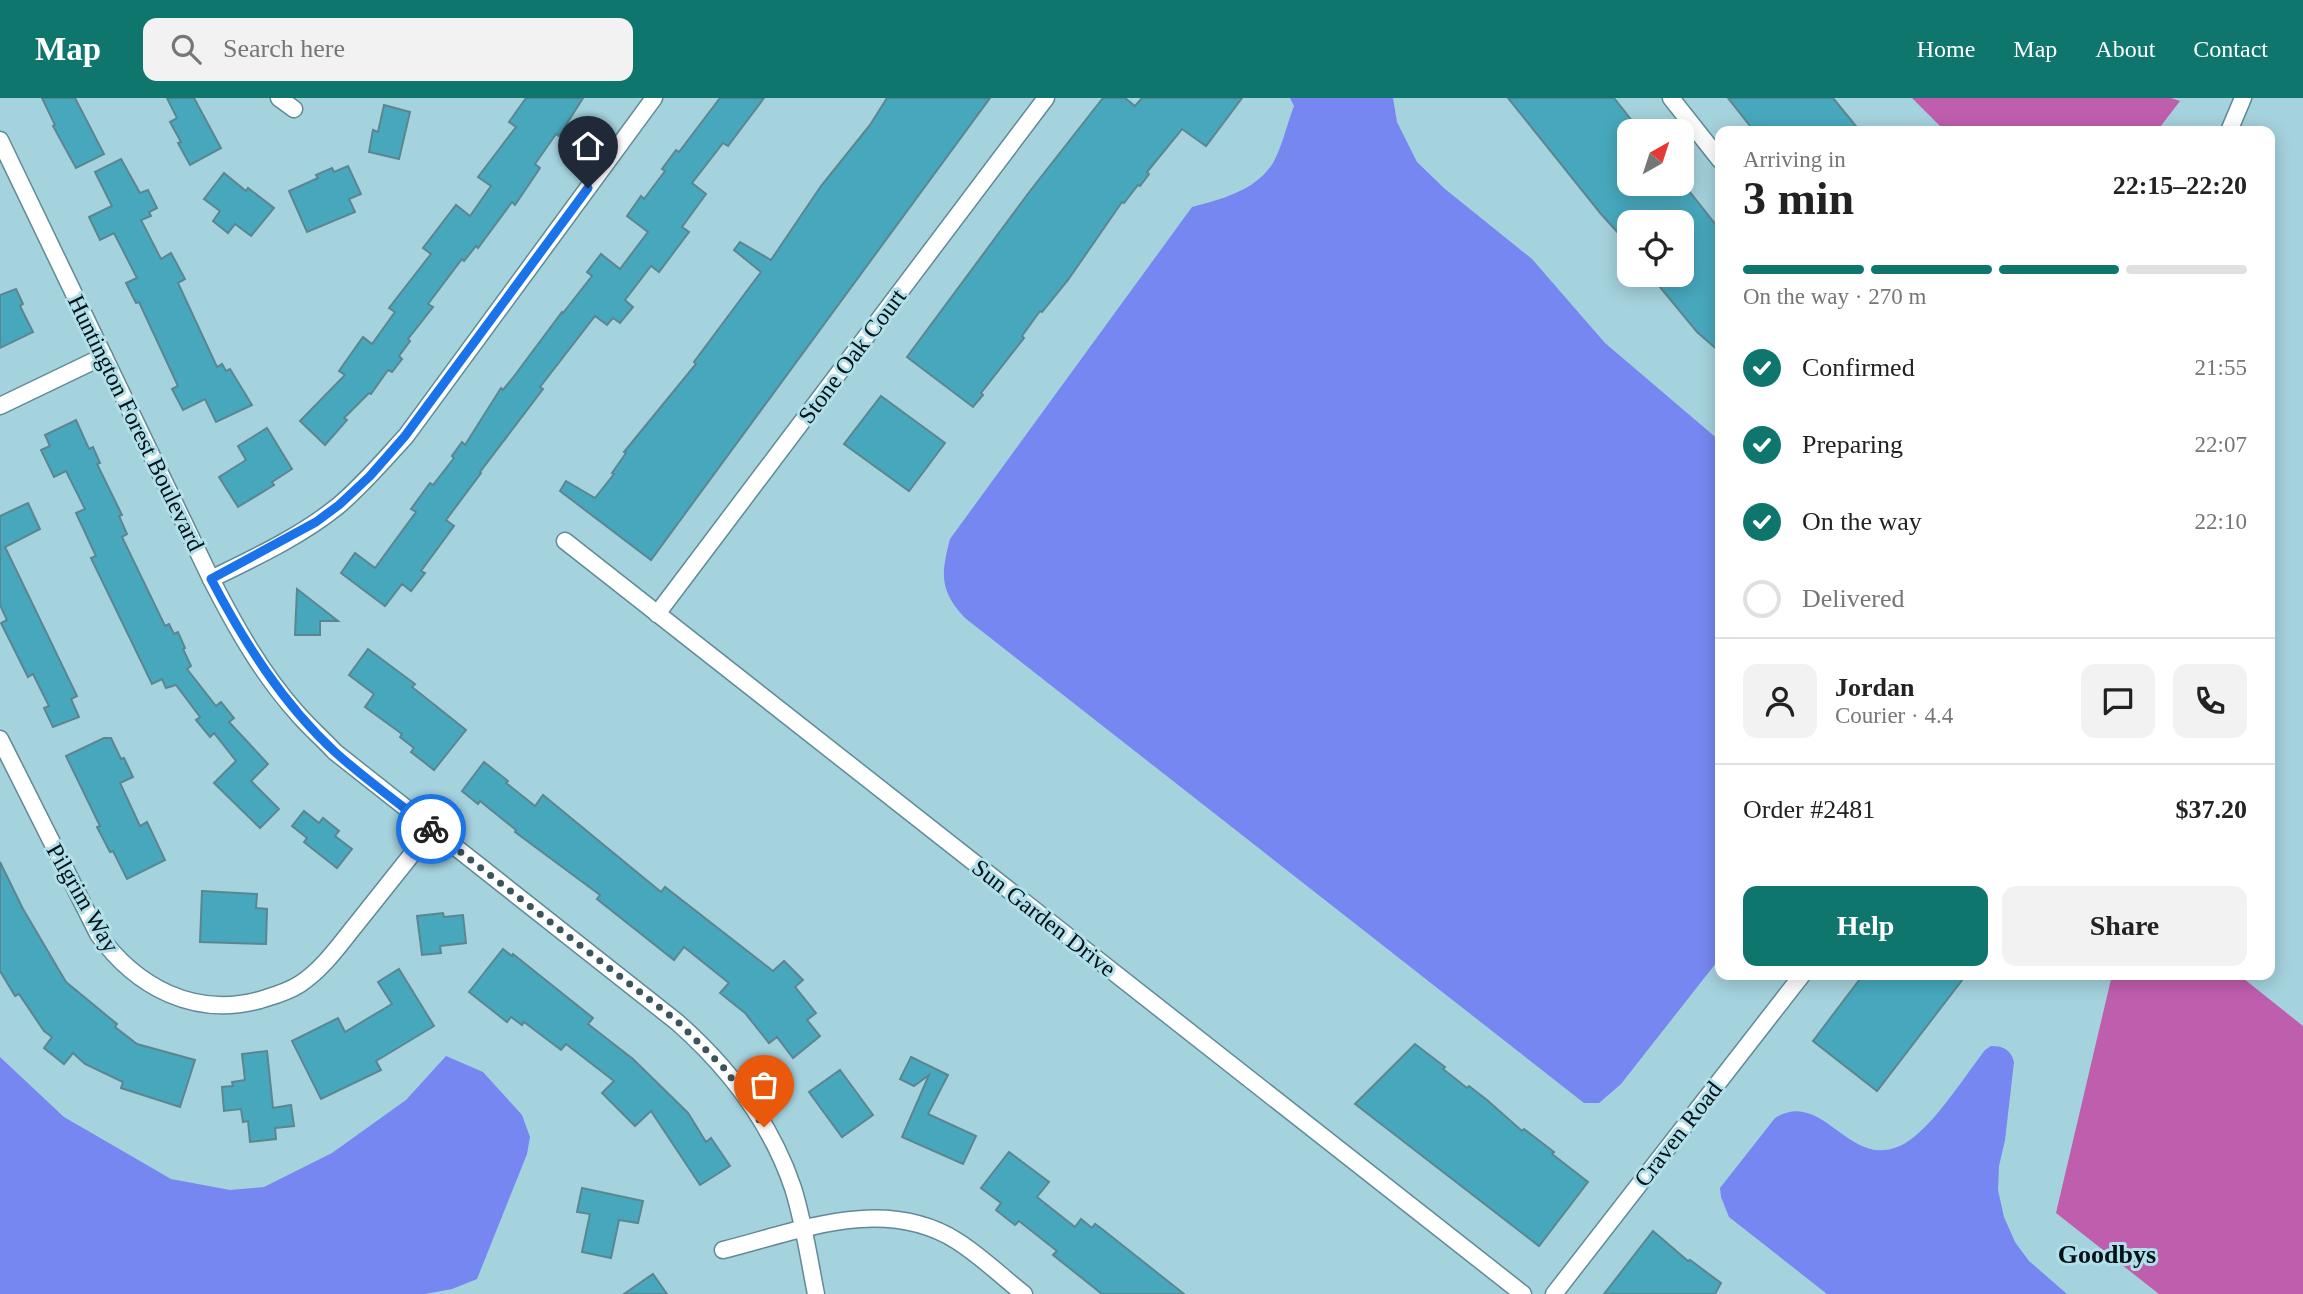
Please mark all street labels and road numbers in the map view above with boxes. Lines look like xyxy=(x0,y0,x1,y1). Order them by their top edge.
street label: Stone Oak Court xyxy=(793,283,911,428)
street label: Huntington Forest Boulevard xyxy=(63,291,209,555)
street label: Pilgrim Way xyxy=(41,839,125,957)
street label: Sun Garden Drive xyxy=(967,854,1121,982)
street label: Craven Road xyxy=(1629,1076,1727,1192)

